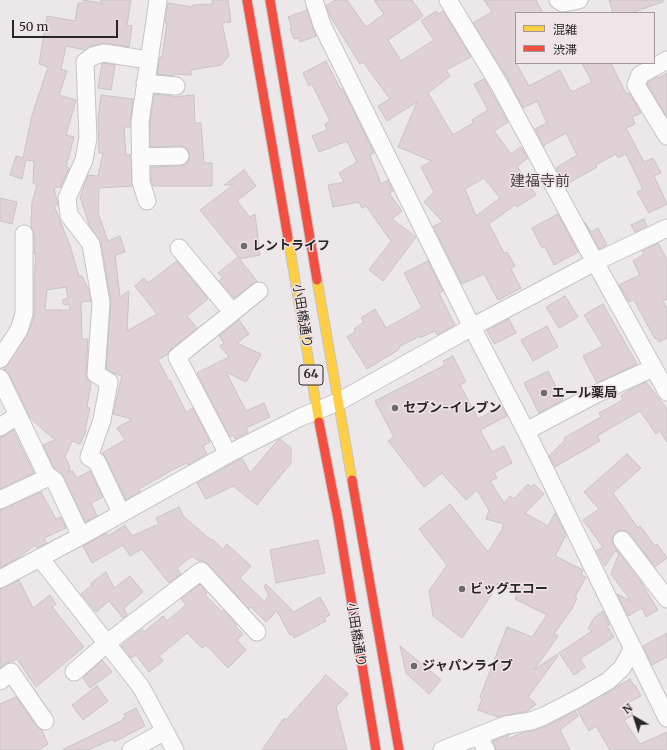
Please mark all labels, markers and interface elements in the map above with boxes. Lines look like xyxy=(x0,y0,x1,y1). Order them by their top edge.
scale bar xyxy=(14,12,120,38)
legend xyxy=(515,12,655,64)
text: 50 m xyxy=(19,19,48,34)
text: 混雑 xyxy=(553,22,577,37)
text: 渋滞 xyxy=(553,42,577,57)
district label: 建福寺前 xyxy=(510,173,570,191)
place label: レントライフ xyxy=(252,238,330,254)
marker: レントライフ xyxy=(239,241,249,251)
street label: 小田橋通り xyxy=(289,283,315,349)
road number: 64 xyxy=(299,365,323,385)
place label: エール薬局 xyxy=(552,385,617,401)
marker: エール薬局 xyxy=(539,388,549,398)
place label: セブン-イレブン xyxy=(403,400,501,416)
marker: セブン-イレブン xyxy=(390,403,400,413)
place label: ビッグエコー xyxy=(470,581,548,597)
marker: ビッグエコー xyxy=(457,584,467,594)
street label: 小田橋通り xyxy=(343,602,369,668)
place label: ジャパンライブ xyxy=(422,658,513,674)
marker: ジャパンライブ xyxy=(409,661,419,671)
north arrow xyxy=(615,698,655,738)
text: N xyxy=(620,701,635,717)

